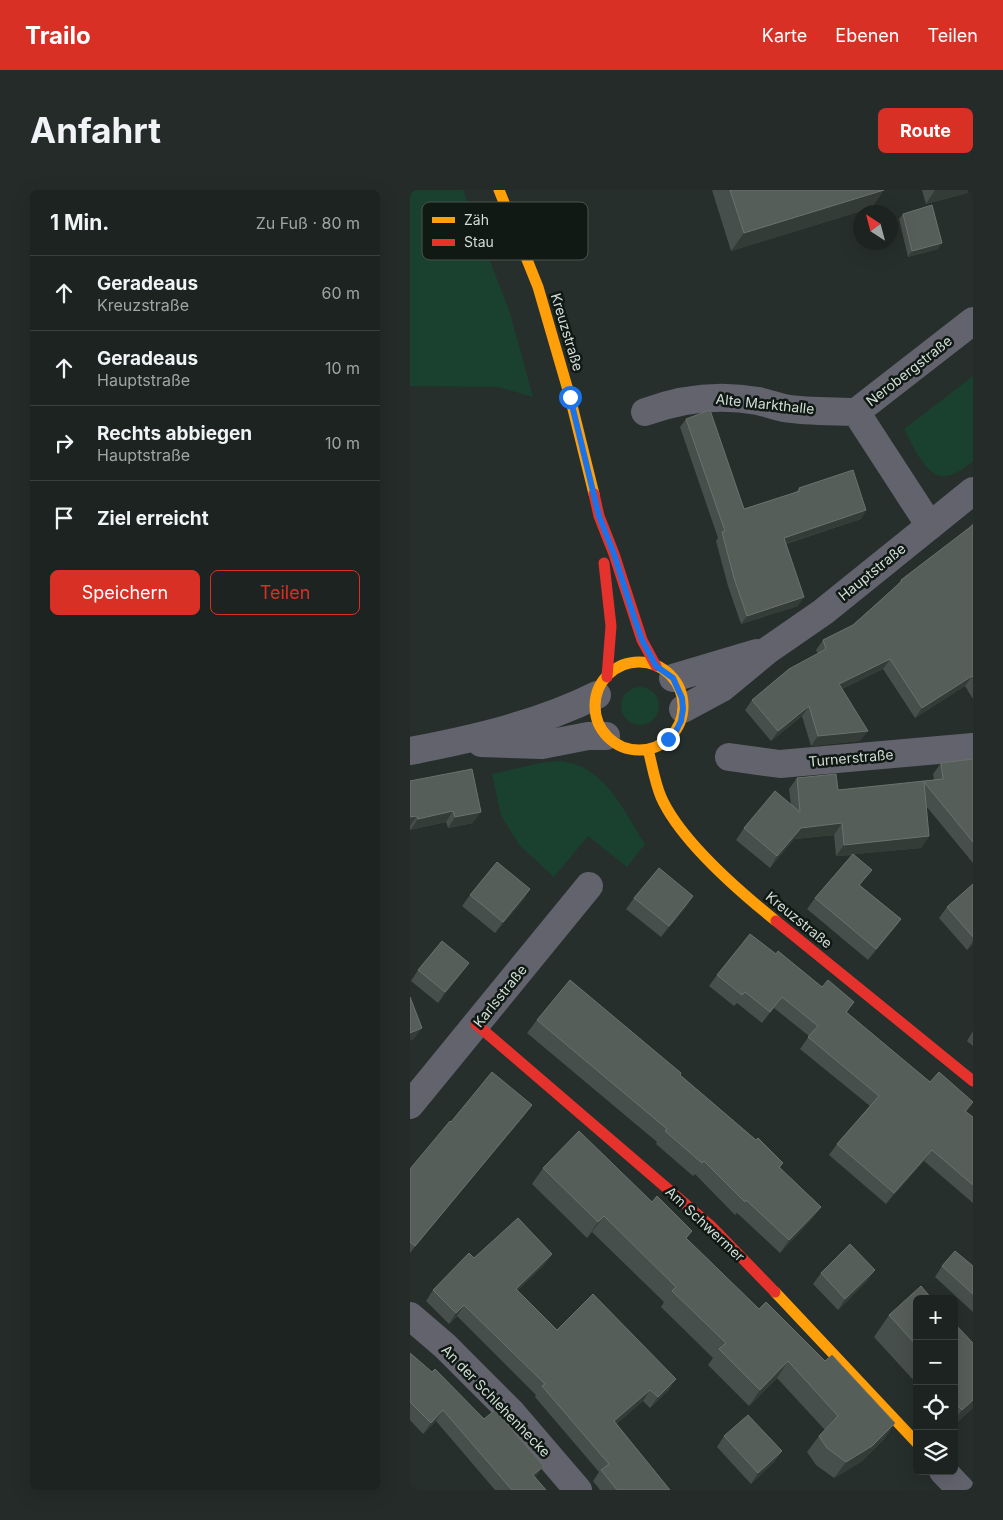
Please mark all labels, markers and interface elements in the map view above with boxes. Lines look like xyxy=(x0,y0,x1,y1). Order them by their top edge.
text: Trailo xyxy=(25,21,91,50)
text: Karte xyxy=(762,25,807,46)
text: Ebenen xyxy=(835,25,899,46)
text: Teilen xyxy=(927,25,978,46)
button: Route xyxy=(878,108,973,153)
text: Anfahrt xyxy=(30,109,161,151)
legend xyxy=(422,202,588,260)
north arrow xyxy=(853,205,898,250)
text: 1 Min. xyxy=(50,210,109,235)
text: Zäh xyxy=(464,211,489,228)
text: Zu Fuß · 80 m xyxy=(256,213,360,233)
text: Stau xyxy=(464,233,494,250)
text: Geradeaus xyxy=(97,272,198,295)
icon: ahead xyxy=(50,279,78,307)
text: 60 m xyxy=(321,283,360,303)
street label: Kreuzstraße xyxy=(548,291,587,373)
text: Kreuzstraße xyxy=(97,295,189,315)
street label: Nerobergstraße xyxy=(862,332,955,409)
text: Geradeaus xyxy=(97,347,198,370)
icon: ahead xyxy=(50,354,78,382)
text: 10 m xyxy=(325,358,360,378)
text: Hauptstraße xyxy=(97,370,190,390)
route start xyxy=(559,386,582,409)
street label: Alte Markthalle xyxy=(715,390,815,417)
text: Rechts abbiegen xyxy=(97,422,252,445)
icon: right xyxy=(50,429,78,457)
text: 10 m xyxy=(325,433,360,453)
text: Hauptstraße xyxy=(97,445,190,465)
icon: arrive xyxy=(50,504,78,532)
text: Ziel erreicht xyxy=(97,507,209,530)
street label: Hauptstraße xyxy=(835,539,909,604)
button: Speichern xyxy=(50,570,200,615)
button: Teilen xyxy=(210,570,360,615)
route end xyxy=(657,728,680,751)
street label: Turnerstraße xyxy=(808,745,894,770)
street label: Kreuzstraße xyxy=(763,888,836,952)
street label: Karlsstraße xyxy=(469,961,530,1030)
street label: Am Schwermer xyxy=(662,1183,748,1265)
map controls xyxy=(913,1295,958,1475)
button: + xyxy=(913,1295,958,1340)
button: − xyxy=(913,1340,958,1385)
street label: An der Schlehenhecke xyxy=(438,1341,554,1460)
button: locate xyxy=(913,1385,958,1430)
button: layers xyxy=(913,1430,958,1475)

